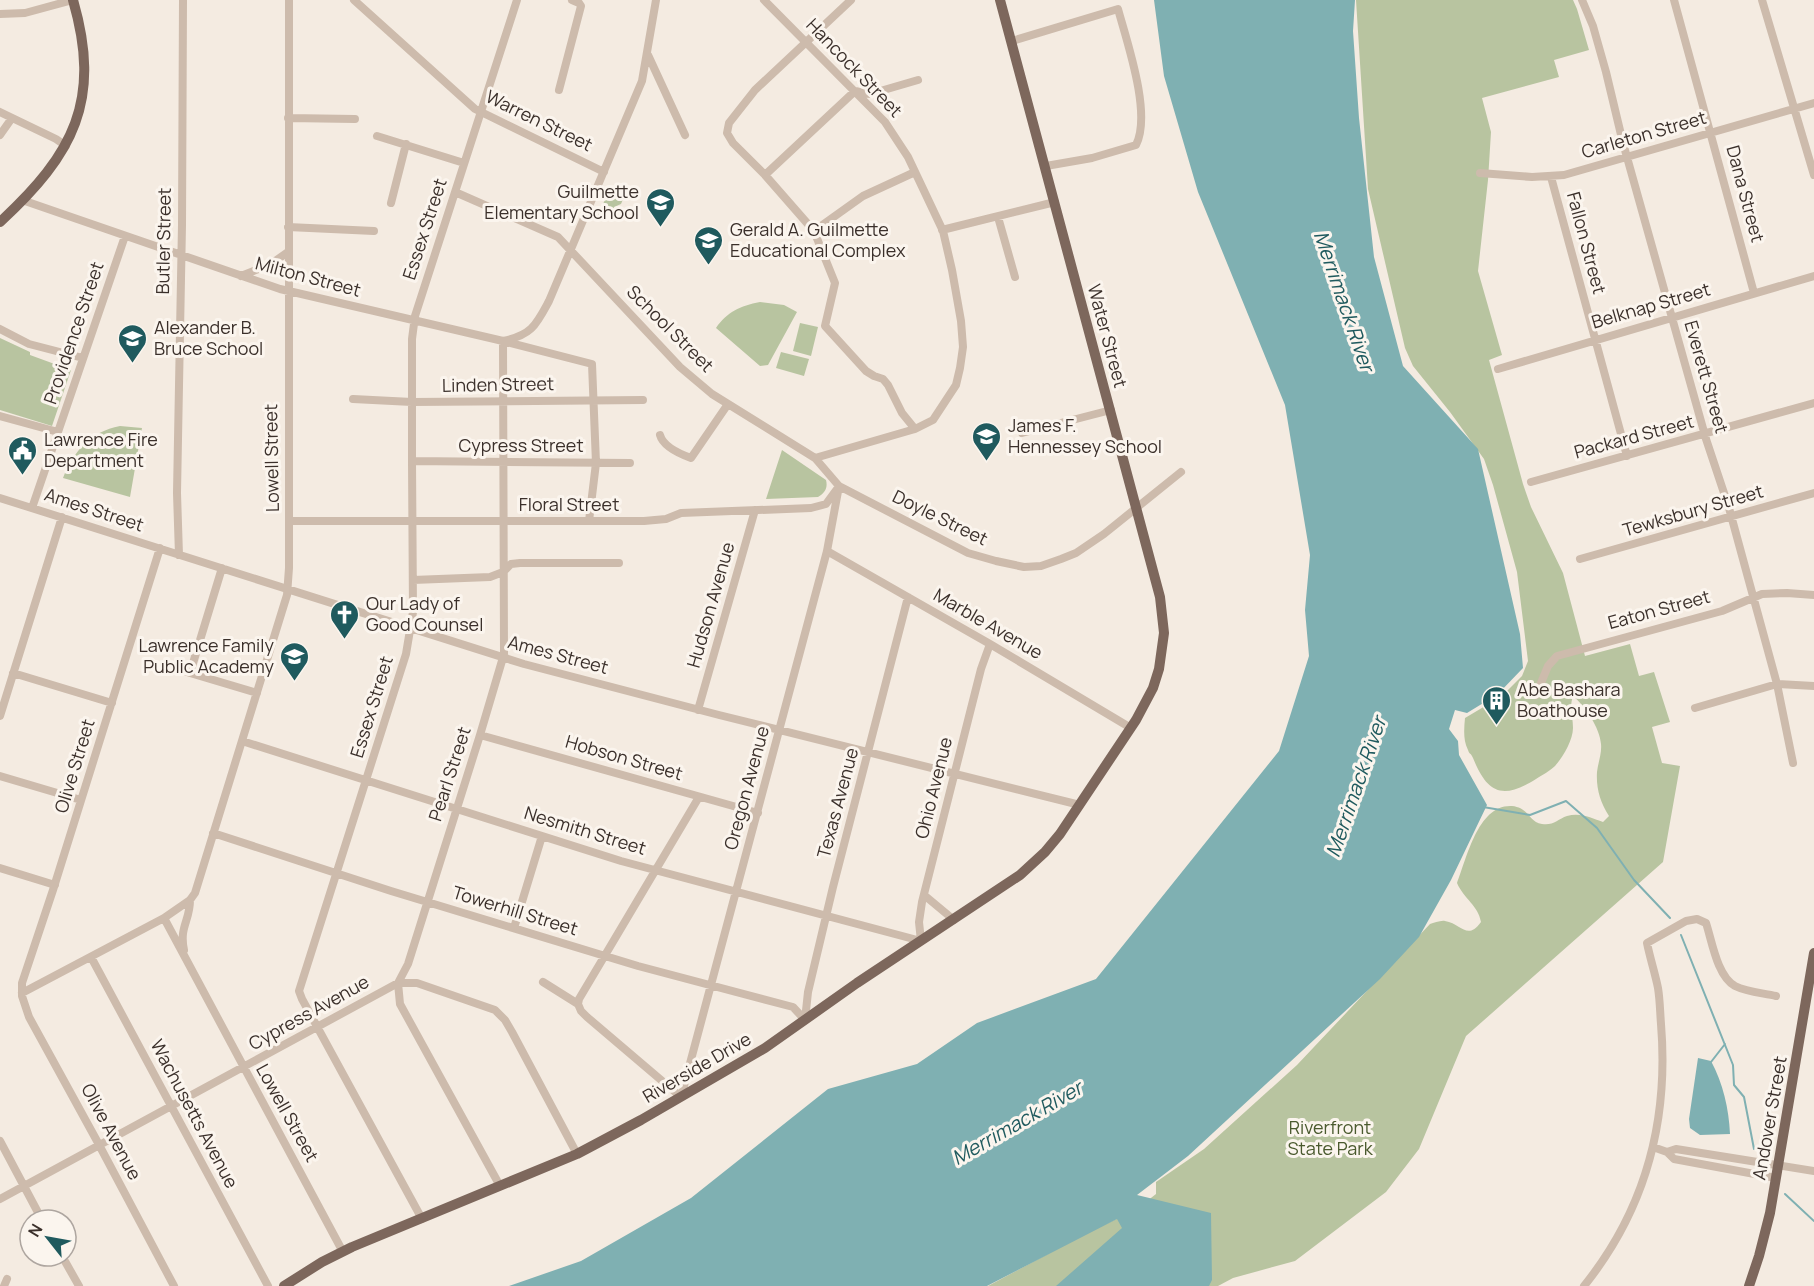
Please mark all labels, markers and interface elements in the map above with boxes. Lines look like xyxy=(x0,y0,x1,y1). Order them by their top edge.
street label: Hancock Street xyxy=(801,13,908,122)
street label: Warren Street xyxy=(482,84,597,156)
street label: Carleton Street xyxy=(1579,105,1709,163)
street label: Dana Street xyxy=(1722,143,1770,245)
street label: Essex Street xyxy=(396,175,452,282)
place label: Guilmette Elementary School xyxy=(484,179,639,224)
school or university icon: Guilmette Elementary School xyxy=(644,186,676,228)
street label: Butler Street xyxy=(150,187,176,294)
street label: Fallon Street xyxy=(1562,189,1612,297)
place label: Gerald A. Guilmette Educational Complex xyxy=(730,217,906,262)
school or university icon: Gerald A. Guilmette Educational Complex xyxy=(693,224,725,266)
water label: Merrimack River xyxy=(1308,227,1382,377)
street label: Milton Street xyxy=(253,250,364,302)
street label: Providence Street xyxy=(37,258,109,407)
street label: Belknap Street xyxy=(1589,277,1713,333)
street label: School Street xyxy=(622,280,719,377)
street label: Water Street xyxy=(1083,281,1133,390)
place label: Alexander B. Bruce School xyxy=(154,315,263,360)
street label: Everett Street xyxy=(1679,318,1735,436)
school or university icon: Alexander B. Bruce School xyxy=(117,322,149,364)
street label: Linden Street xyxy=(442,371,554,397)
street label: Lowell Street xyxy=(258,404,284,512)
street label: Packard Street xyxy=(1571,409,1696,464)
place label: James F. Hennessey School xyxy=(1008,413,1162,458)
school or university icon: James F. Hennessey School xyxy=(971,420,1003,462)
place label: Lawrence Fire Department xyxy=(44,427,158,472)
street label: Cypress Street xyxy=(458,433,584,457)
public building icon: Lawrence Fire Department xyxy=(7,434,39,476)
street label: Tewksbury Street xyxy=(1620,478,1766,542)
street label: Ames Street xyxy=(42,482,147,536)
street label: Doyle Street xyxy=(889,484,992,550)
street label: Floral Street xyxy=(519,492,619,516)
street label: Hudson Avenue xyxy=(681,539,739,670)
street label: Marble Avenue xyxy=(930,582,1047,664)
street label: Eaton Street xyxy=(1605,584,1713,634)
place label: Our Lady of Good Counsel xyxy=(366,591,483,636)
church icon: Our Lady of Good Counsel xyxy=(329,598,361,640)
street label: Ames Street xyxy=(505,629,611,679)
place label: Lawrence Family Public Academy xyxy=(138,633,275,678)
school or university icon: Lawrence Family Public Academy xyxy=(279,640,311,682)
street label: Essex Street xyxy=(344,653,398,761)
place label: Abe Bashara Boathouse xyxy=(1517,677,1620,722)
building icon: Abe Bashara Boathouse xyxy=(1480,684,1512,726)
water label: Merrimack River xyxy=(1319,711,1393,861)
street label: Olive Street xyxy=(48,716,100,816)
street label: Pearl Street xyxy=(422,723,476,824)
street label: Oregon Avenue xyxy=(718,723,774,852)
street label: Hobson Street xyxy=(563,729,686,785)
street label: Ohio Avenue xyxy=(909,734,957,841)
street label: Texas Avenue xyxy=(811,745,863,861)
street label: Nesmith Street xyxy=(521,800,649,860)
street label: Towerhill Street xyxy=(450,880,581,940)
street label: Cypress Avenue xyxy=(244,969,373,1055)
street label: Riverside Drive xyxy=(638,1026,755,1108)
street label: Wachusetts Avenue xyxy=(145,1035,244,1192)
street label: Andover Street xyxy=(1746,1054,1792,1182)
street label: Lowell Street xyxy=(251,1059,325,1166)
water label: Merrimack River xyxy=(947,1073,1089,1171)
street label: Olive Avenue xyxy=(76,1079,147,1184)
park label: Riverfront State Park xyxy=(1287,1115,1374,1160)
north arrow xyxy=(18,1208,78,1268)
text: N xyxy=(23,1220,48,1241)

